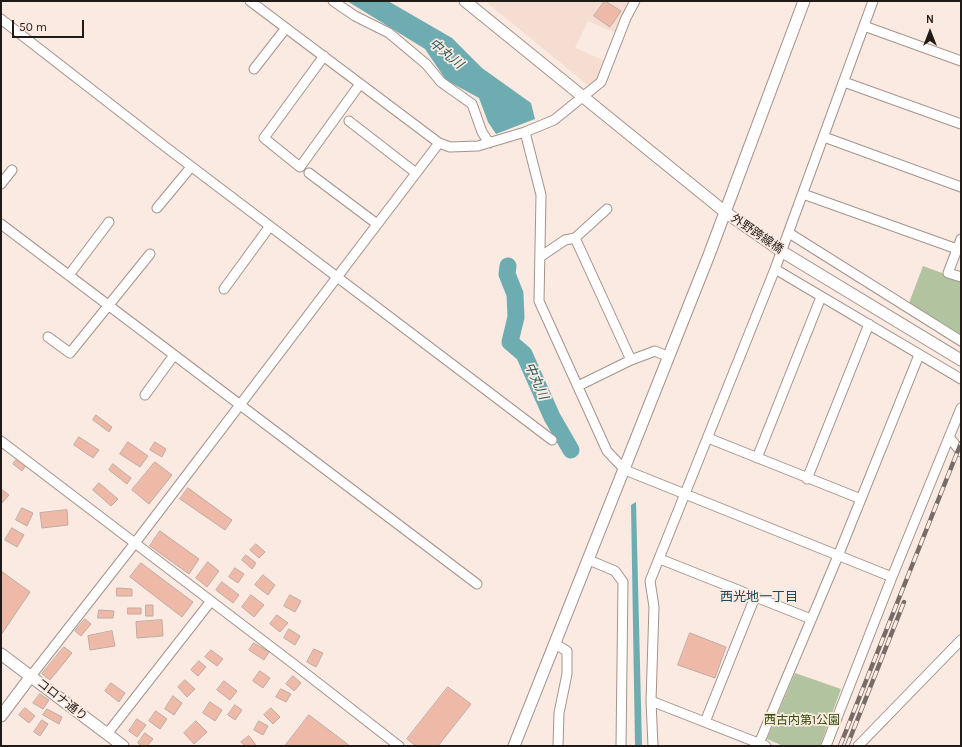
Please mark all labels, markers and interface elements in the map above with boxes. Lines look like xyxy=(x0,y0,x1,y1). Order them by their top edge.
scale bar xyxy=(14,12,86,38)
north arrow xyxy=(910,12,950,52)
text: N xyxy=(926,13,934,26)
text: 50 m xyxy=(19,20,47,34)
water label: 中丸川 xyxy=(426,36,466,72)
street label: 外野跨線橋 xyxy=(728,211,786,257)
water label: 中丸川 xyxy=(521,360,551,402)
district label: 西光地一丁目 xyxy=(720,589,798,605)
street label: コロナ通り xyxy=(34,676,90,724)
park label: 西古内第1公園 xyxy=(764,714,840,728)

